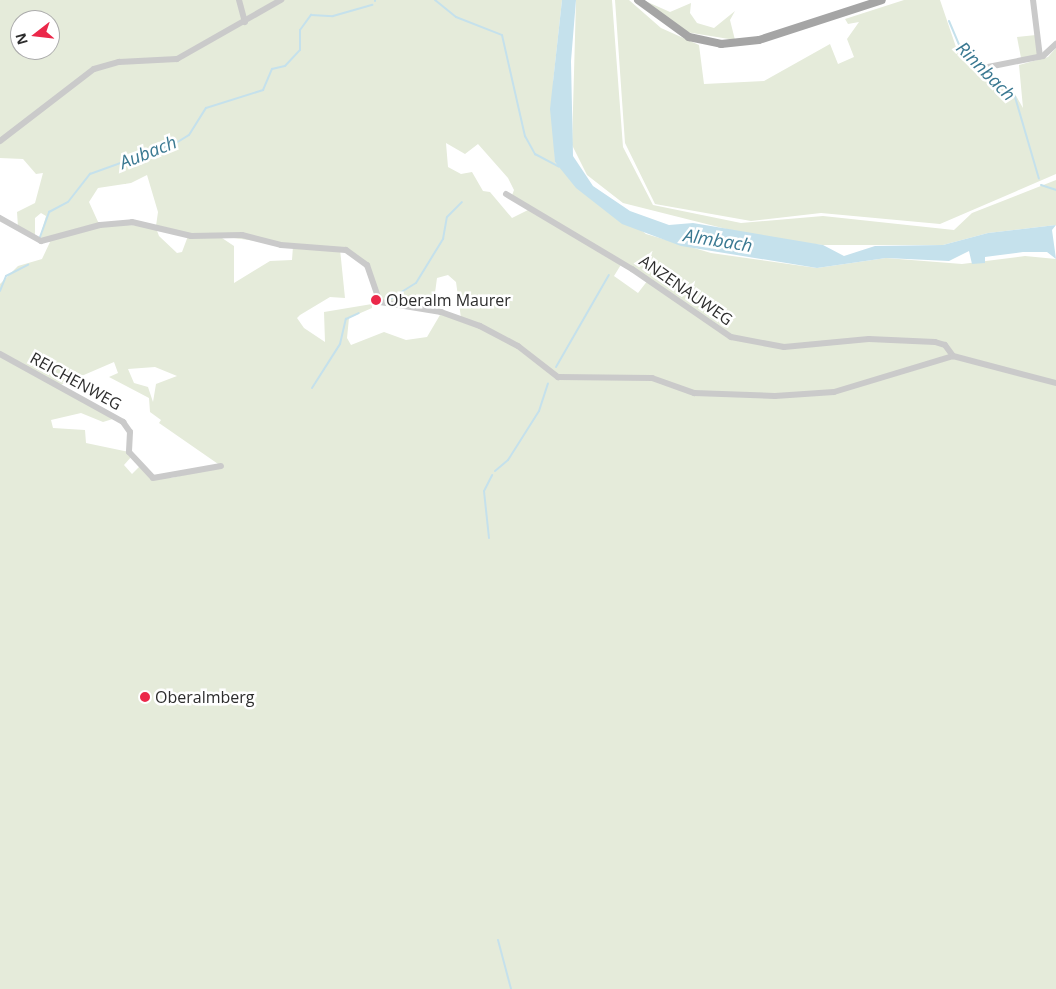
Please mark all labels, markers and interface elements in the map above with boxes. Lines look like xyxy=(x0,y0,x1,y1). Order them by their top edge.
north arrow xyxy=(10,10,60,60)
text: N xyxy=(10,31,32,47)
water label: Rinnbach xyxy=(952,37,1020,105)
water label: Aubach xyxy=(116,131,180,173)
water label: Almbach xyxy=(682,224,754,256)
street label: ANZENAUWEG xyxy=(636,251,736,329)
place label: Oberalm Maurer xyxy=(386,290,511,310)
marker: Oberalm Maurer xyxy=(370,294,382,306)
street label: REICHENWEG xyxy=(27,348,125,414)
place label: Oberalmberg xyxy=(155,687,255,707)
marker: Oberalmberg xyxy=(139,691,151,703)

